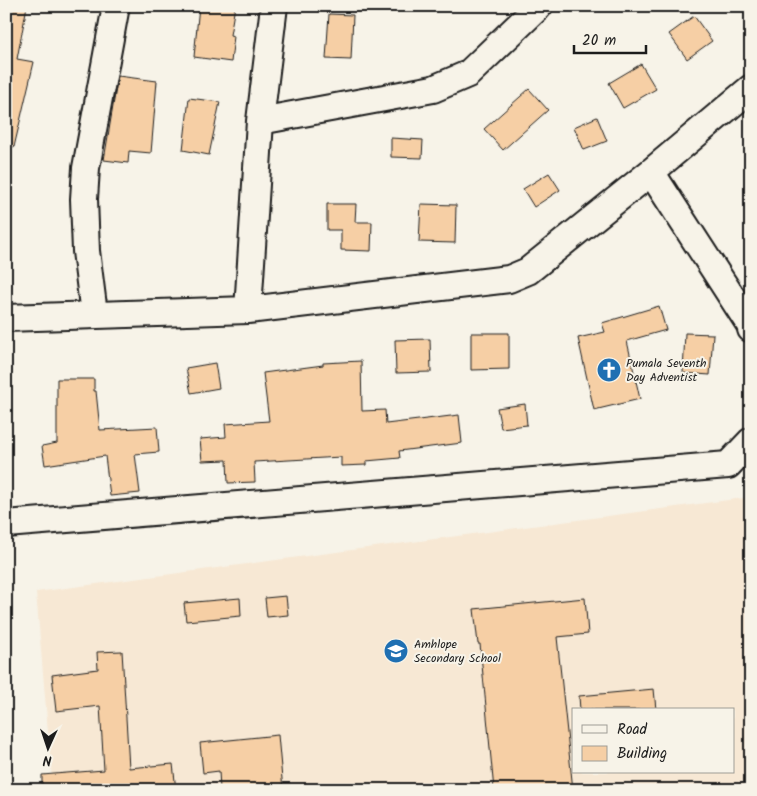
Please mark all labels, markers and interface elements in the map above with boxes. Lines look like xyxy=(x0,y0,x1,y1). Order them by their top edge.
scale bar xyxy=(574,22,647,54)
text: 20 m xyxy=(582,29,616,53)
place label: Pumala Seventh Day Adventist xyxy=(626,354,707,387)
church icon: Pumala Seventh Day Adventist xyxy=(596,357,622,383)
place label: Amhlope Secondary School xyxy=(414,635,501,668)
school or university icon: Amhlope Secondary School xyxy=(383,638,409,664)
legend xyxy=(572,708,734,774)
text: Road xyxy=(617,718,648,742)
north arrow xyxy=(22,724,72,774)
text: Building xyxy=(617,742,667,766)
text: N xyxy=(42,749,52,771)

